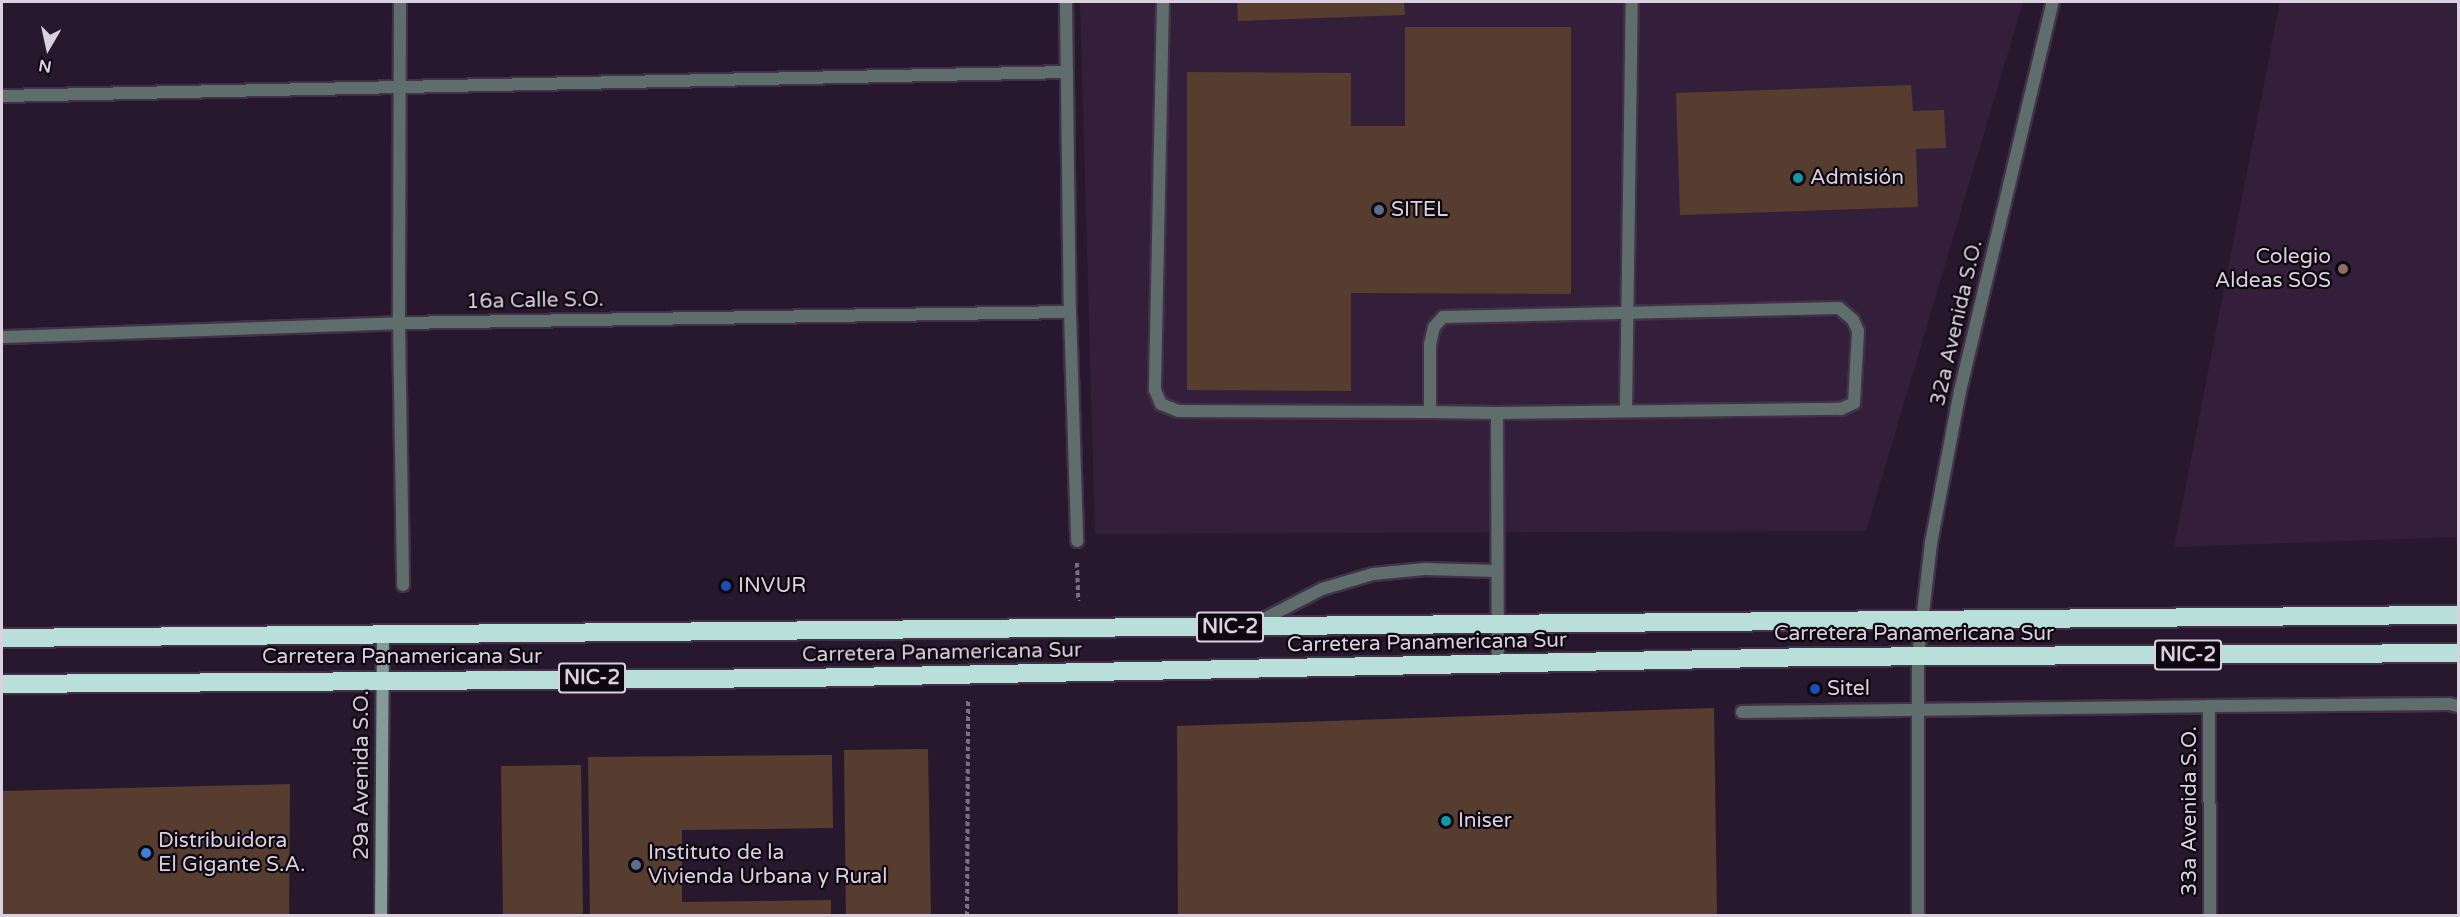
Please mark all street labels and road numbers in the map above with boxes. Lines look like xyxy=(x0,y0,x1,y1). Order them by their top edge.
street label: 32a Avenida S.O. xyxy=(1926,237,1988,409)
street label: 16a Calle S.O. xyxy=(466,287,604,315)
road number: NIC-2 xyxy=(1196,610,1264,644)
street label: Carretera Panamericana Sur xyxy=(1774,621,2054,647)
street label: Carretera Panamericana Sur xyxy=(1287,628,1567,658)
street label: Carretera Panamericana Sur xyxy=(802,638,1082,668)
road number: NIC-2 xyxy=(2154,638,2222,672)
street label: Carretera Panamericana Sur xyxy=(262,644,542,670)
road number: NIC-2 xyxy=(558,661,626,695)
street label: 29a Avenida S.O. xyxy=(349,690,375,860)
street label: 33a Avenida S.O. xyxy=(2177,726,2203,896)

